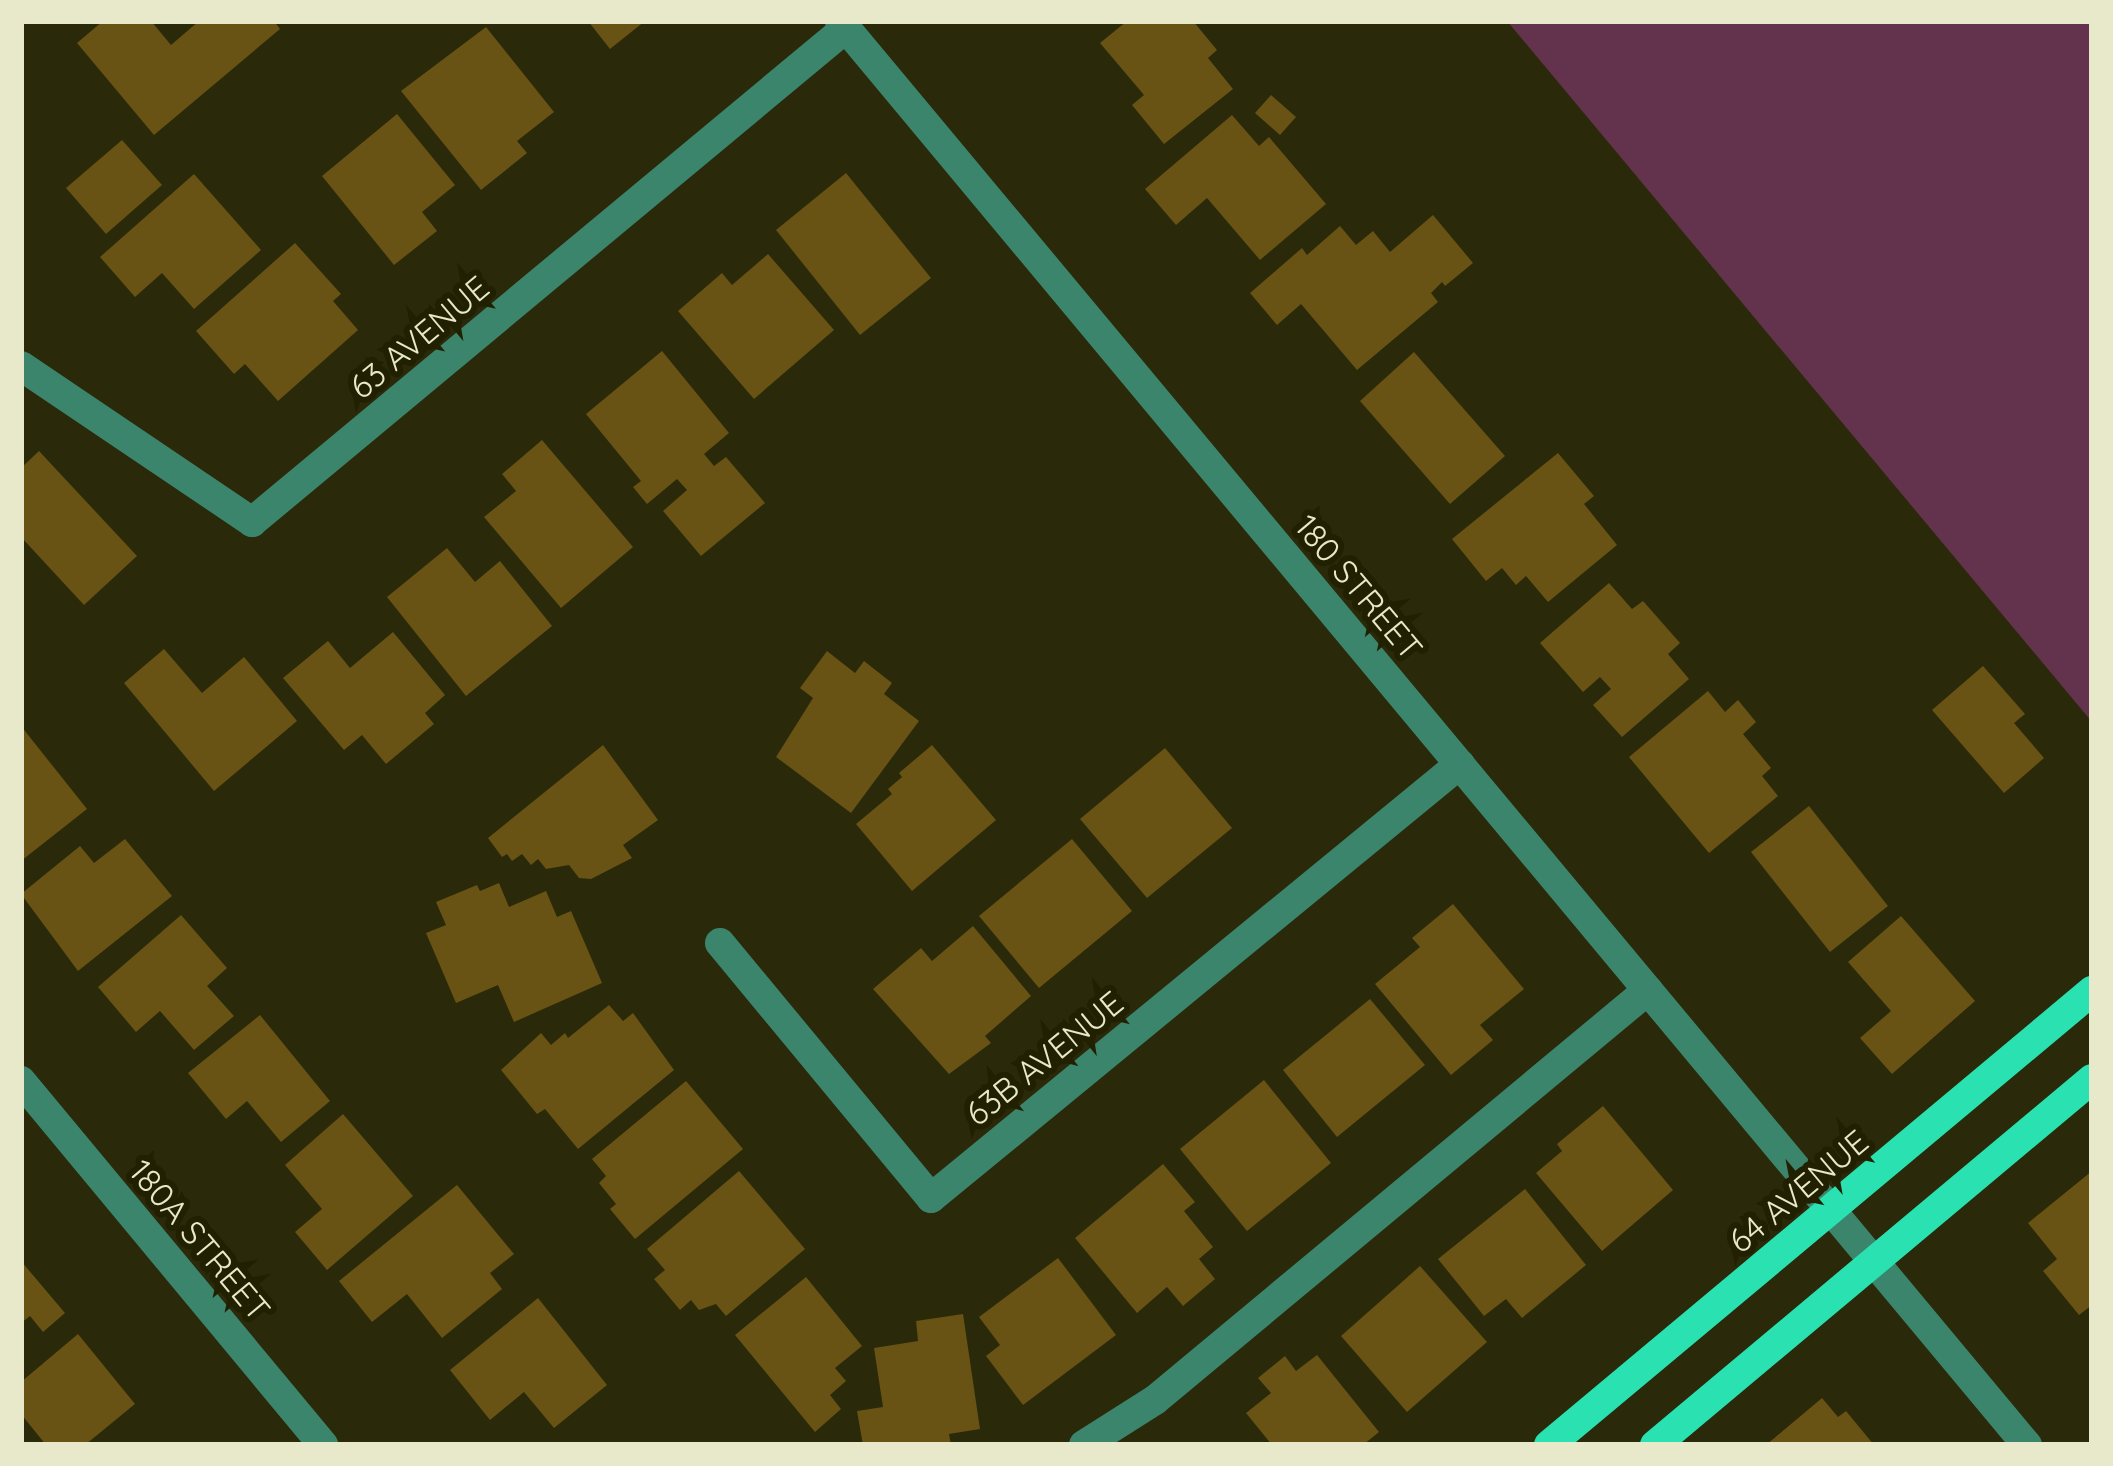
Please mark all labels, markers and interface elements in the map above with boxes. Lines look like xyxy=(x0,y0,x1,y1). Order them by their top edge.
street label: 63 AVENUE xyxy=(341,267,497,407)
street label: 180 STREET xyxy=(1287,507,1431,667)
street label: 63B AVENUE xyxy=(957,983,1131,1133)
street label: 64 AVENUE xyxy=(1720,1121,1876,1261)
street label: 180A STREET xyxy=(121,1151,279,1329)

